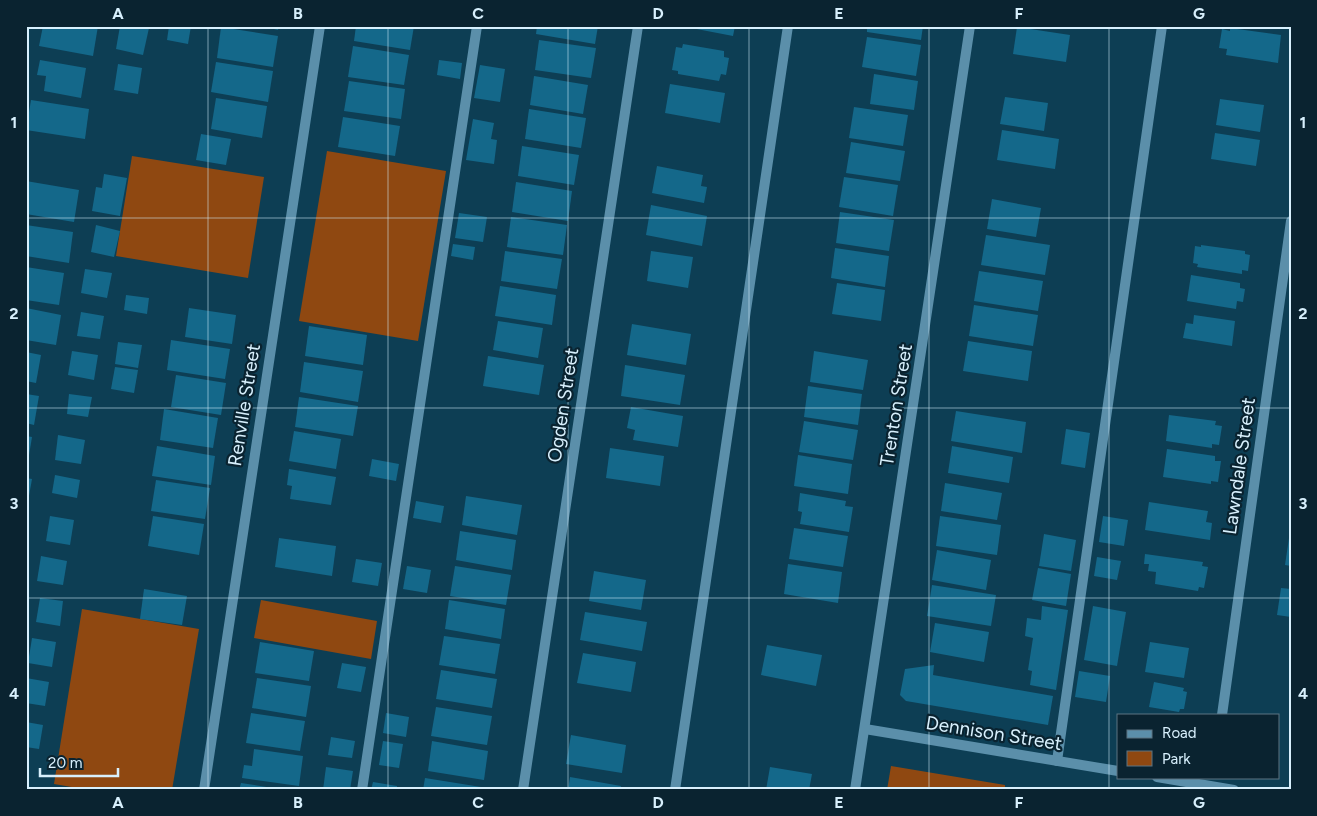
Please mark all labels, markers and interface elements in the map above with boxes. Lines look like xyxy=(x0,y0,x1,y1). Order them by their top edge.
text: A xyxy=(112,4,124,23)
text: B xyxy=(293,4,303,23)
text: C xyxy=(472,4,484,23)
text: D xyxy=(652,4,664,23)
text: E xyxy=(834,4,844,23)
text: F xyxy=(1015,4,1024,23)
text: G xyxy=(1193,4,1205,23)
text: 1 xyxy=(11,113,17,132)
text: 1 xyxy=(1300,113,1306,132)
text: 2 xyxy=(9,304,19,323)
text: 2 xyxy=(1298,304,1308,323)
street label: Renville Street xyxy=(223,342,265,468)
street label: Trenton Street xyxy=(875,342,917,468)
street label: Ogden Street xyxy=(543,346,583,464)
street label: Lawndale Street xyxy=(1218,396,1260,536)
text: 3 xyxy=(10,494,19,513)
text: 3 xyxy=(1299,494,1308,513)
text: 4 xyxy=(9,684,19,703)
text: 4 xyxy=(1298,684,1308,703)
street label: Dennison Street xyxy=(924,711,1064,755)
legend xyxy=(1117,714,1280,778)
text: Road xyxy=(1162,724,1197,742)
scale bar xyxy=(40,746,118,778)
text: Park xyxy=(1162,750,1191,768)
text: 20 m xyxy=(48,754,82,772)
text: A xyxy=(112,793,124,812)
text: B xyxy=(293,793,303,812)
text: C xyxy=(472,793,484,812)
text: D xyxy=(652,793,664,812)
text: E xyxy=(834,793,844,812)
text: F xyxy=(1015,793,1024,812)
text: G xyxy=(1193,793,1205,812)

